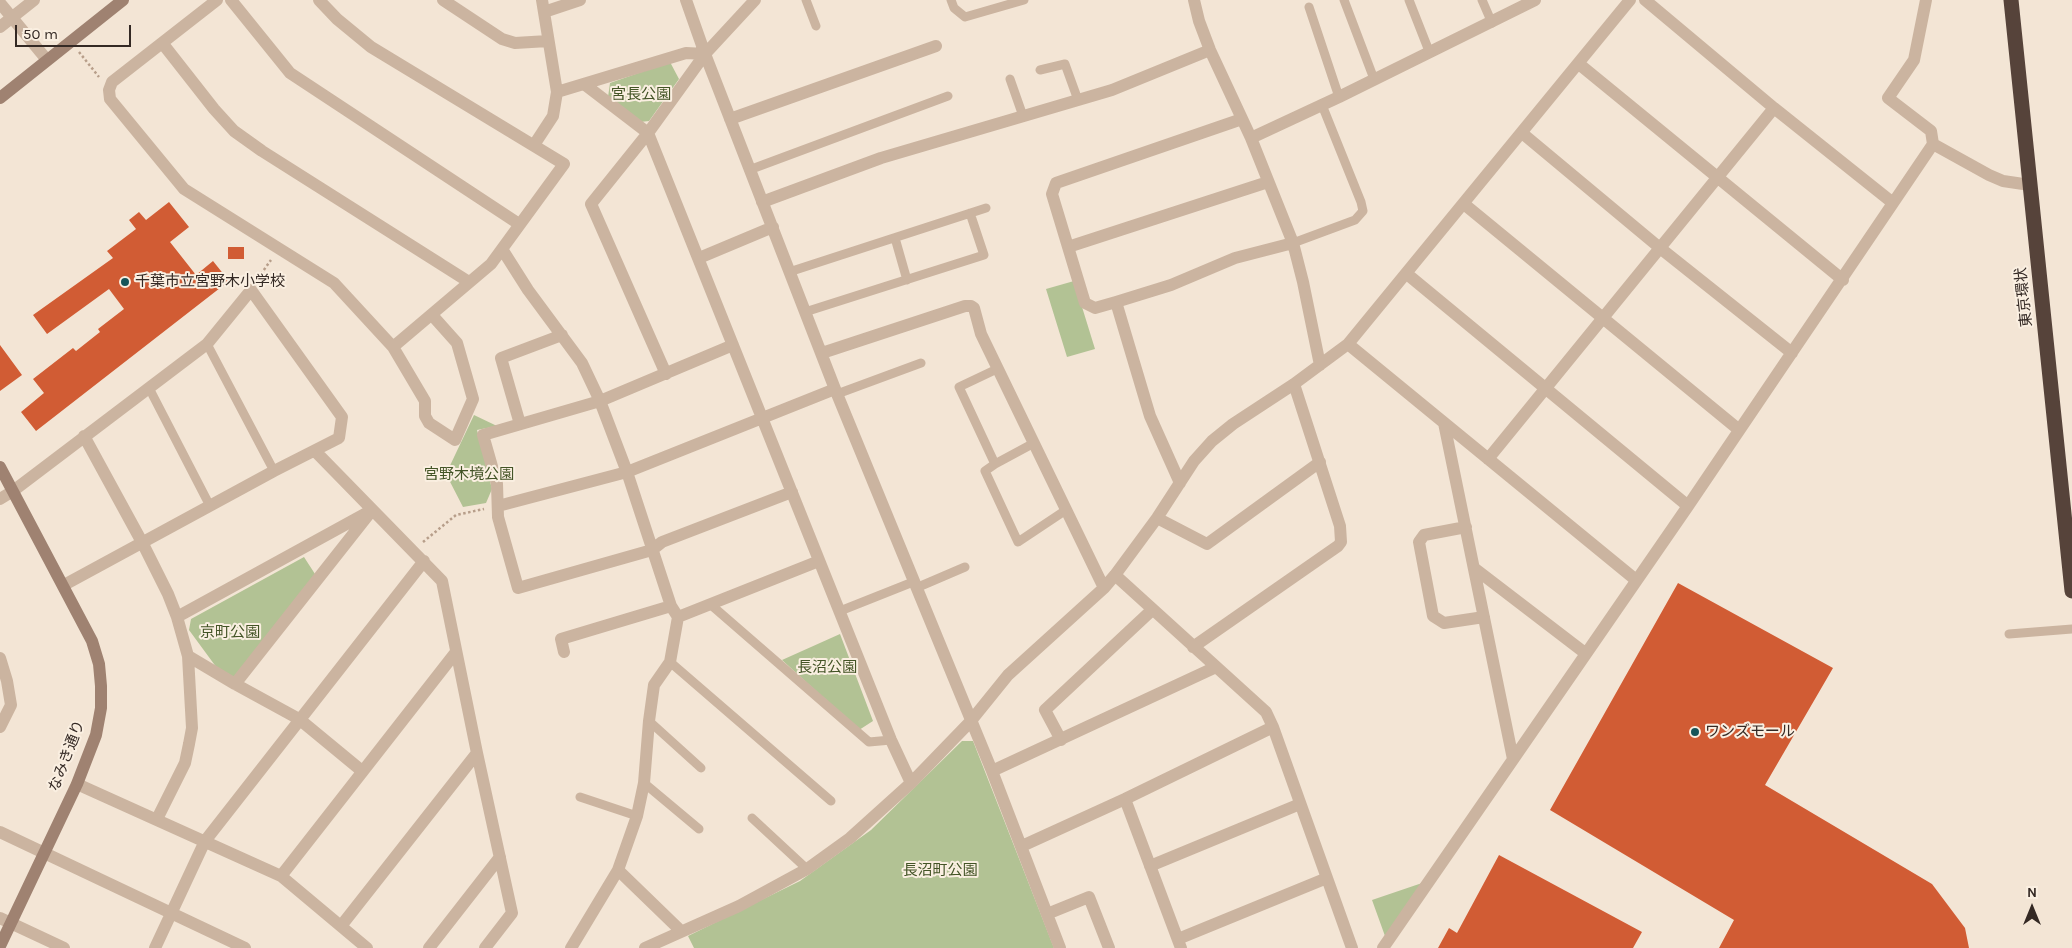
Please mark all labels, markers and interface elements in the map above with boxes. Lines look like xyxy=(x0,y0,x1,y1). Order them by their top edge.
scale bar xyxy=(18,15,134,47)
text: 50 m xyxy=(23,25,58,43)
park label: 宮長公園 xyxy=(611,86,671,104)
street label: 東京環状 xyxy=(2012,266,2036,328)
place label: 千葉市立宮野木小学校 xyxy=(135,273,285,291)
marker: 千葉市立宮野木小学校 xyxy=(119,276,131,288)
park label: 宮野木境公園 xyxy=(424,466,514,484)
park label: 京町公園 xyxy=(200,624,260,642)
park label: 長沼公園 xyxy=(797,659,857,677)
street label: なみき通り xyxy=(45,718,89,794)
place label: ワンズモール xyxy=(1705,723,1795,741)
marker: ワンズモール xyxy=(1689,726,1701,738)
park label: 長沼町公園 xyxy=(903,862,977,880)
north arrow xyxy=(2007,883,2057,933)
text: N xyxy=(2027,884,2037,901)

